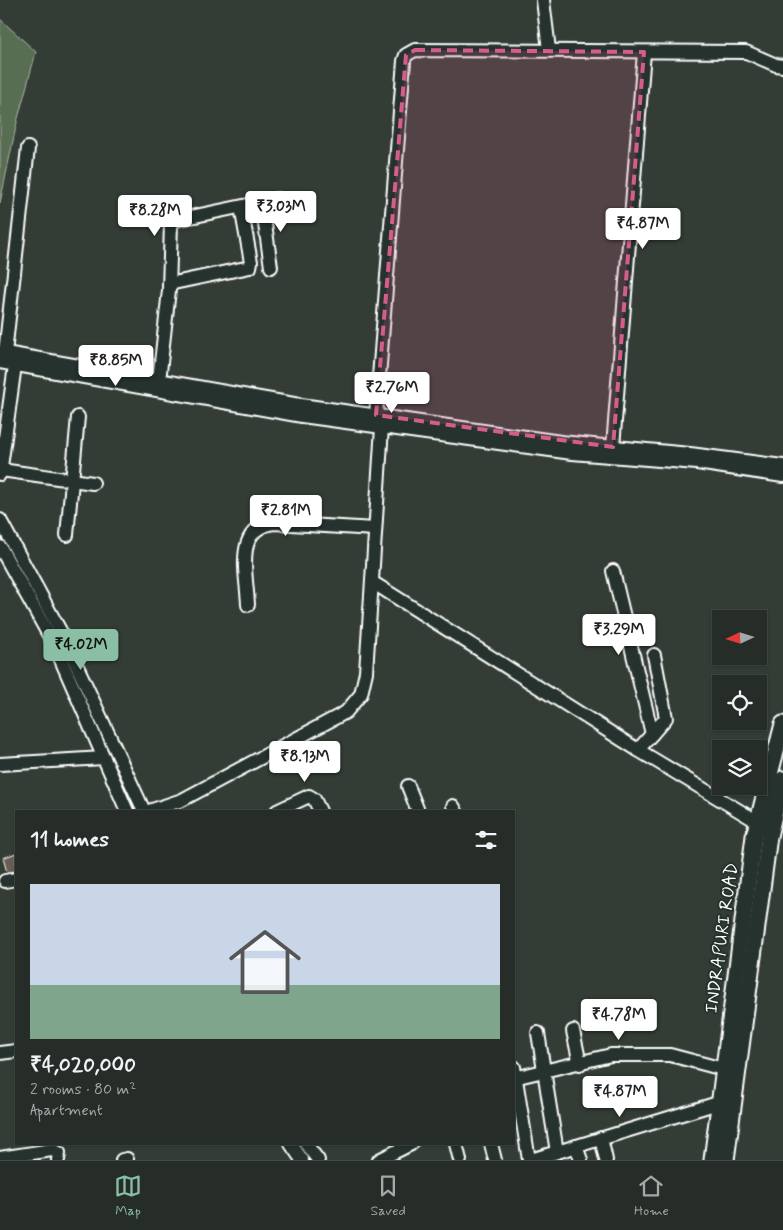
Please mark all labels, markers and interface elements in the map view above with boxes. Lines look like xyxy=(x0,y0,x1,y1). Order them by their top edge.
pin: ₹3.03M xyxy=(240,190,322,233)
pin: ₹8.28M xyxy=(114,194,196,237)
text: ₹3.03M xyxy=(256,196,306,217)
text: ₹8.28M xyxy=(129,200,181,221)
pin: ₹4.87M xyxy=(602,208,684,250)
text: ₹4.87M xyxy=(617,213,669,234)
pin: ₹8.85M xyxy=(75,344,157,387)
text: ₹8.85M xyxy=(89,350,143,371)
pin: ₹2.76M xyxy=(351,372,433,414)
text: ₹2.76M xyxy=(366,377,418,398)
pin: ₹2.81M xyxy=(245,494,327,537)
text: ₹2.81M xyxy=(261,500,311,521)
north arrow xyxy=(712,610,768,665)
map controls xyxy=(712,610,767,795)
pin: ₹3.29M xyxy=(578,614,660,656)
text: ₹3.29M xyxy=(593,619,645,640)
pin: ₹4.02M xyxy=(40,628,122,671)
text: ₹4.02M xyxy=(54,634,108,655)
button: locate xyxy=(712,675,767,730)
pin: ₹8.13M xyxy=(264,740,346,783)
button: layers xyxy=(712,740,767,795)
text: ₹8.13M xyxy=(280,746,330,767)
text: 11 homes xyxy=(30,826,109,854)
icon: filters xyxy=(472,826,500,854)
street label: INDRAPURI ROAD xyxy=(700,861,744,1015)
icon: home xyxy=(220,917,310,1007)
pin: ₹4.78M xyxy=(578,998,660,1041)
text: ₹4.78M xyxy=(592,1004,646,1025)
text: ₹4,020,000 xyxy=(30,1051,136,1079)
pin: ₹4.87M xyxy=(579,1076,661,1118)
text: 2 rooms · 80 m² xyxy=(30,1079,136,1100)
text: ₹4.87M xyxy=(594,1081,646,1102)
text: Apartment xyxy=(30,1100,103,1121)
tab: Map xyxy=(114,1172,142,1220)
tab: Saved xyxy=(370,1172,406,1220)
tab: Home xyxy=(634,1172,669,1220)

